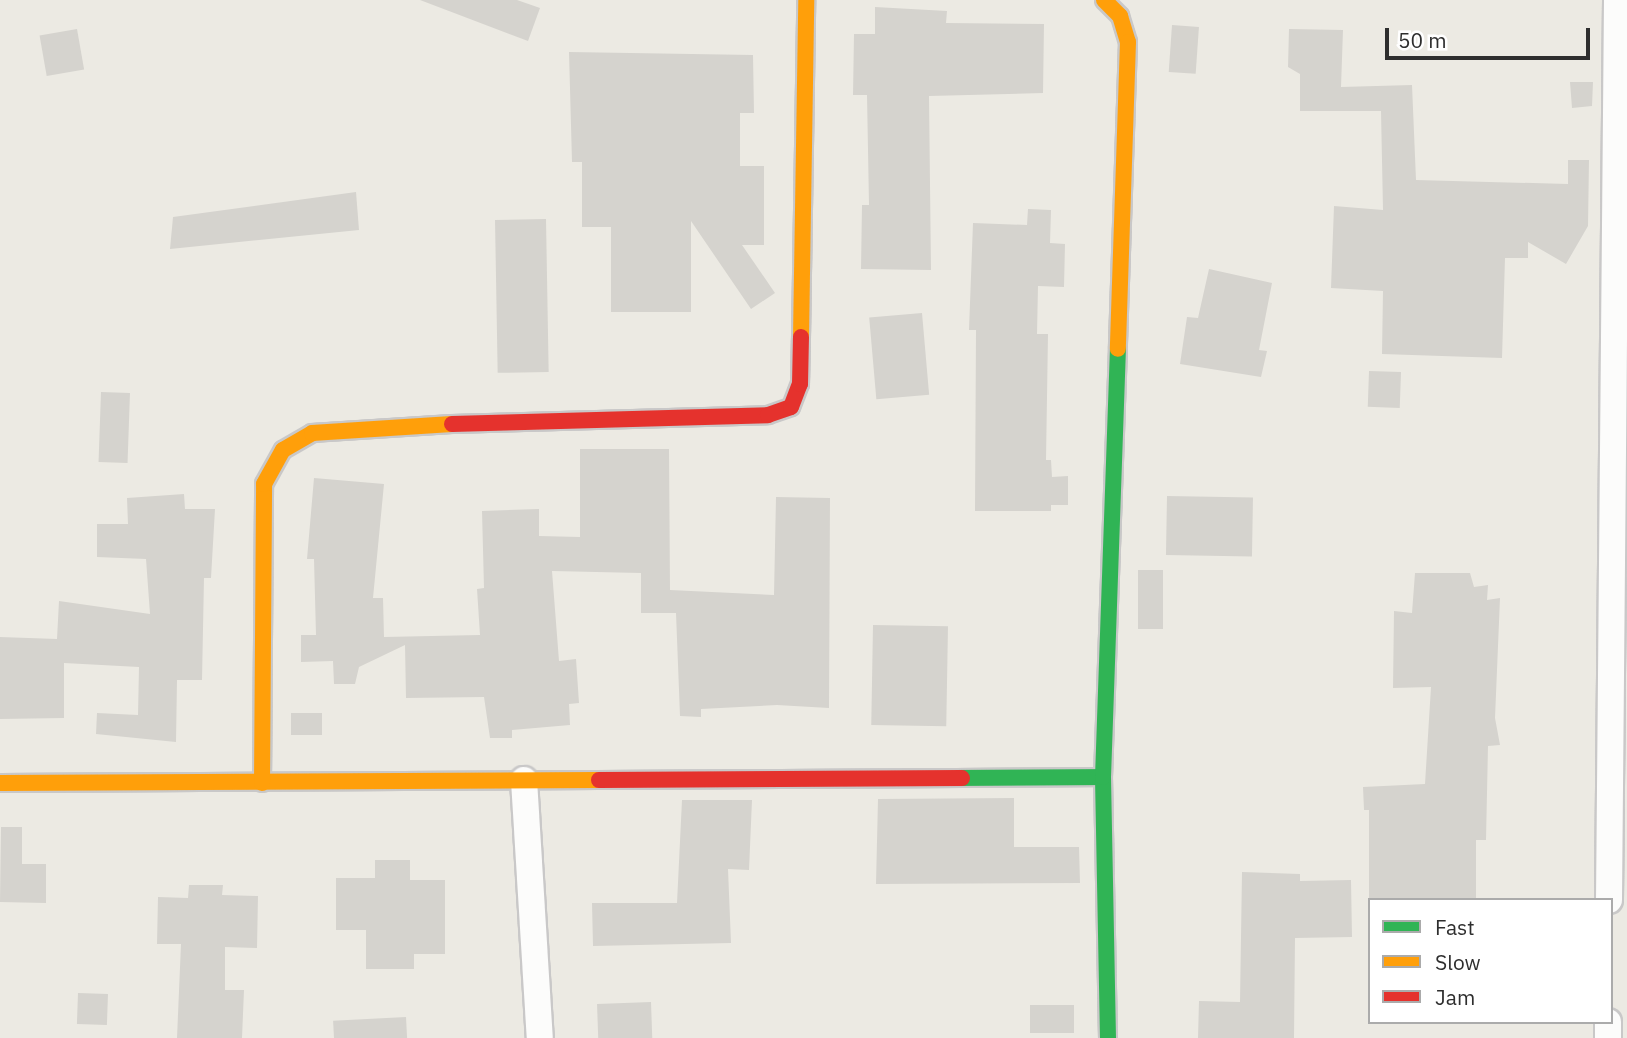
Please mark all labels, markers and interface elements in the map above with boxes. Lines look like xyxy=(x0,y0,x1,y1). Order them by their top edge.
scale bar xyxy=(1389,14,1594,58)
text: 50 m xyxy=(1398,26,1447,54)
legend xyxy=(1368,898,1613,1024)
text: Fast xyxy=(1435,913,1475,941)
text: Slow xyxy=(1435,948,1481,976)
text: Jam xyxy=(1435,983,1475,1011)

